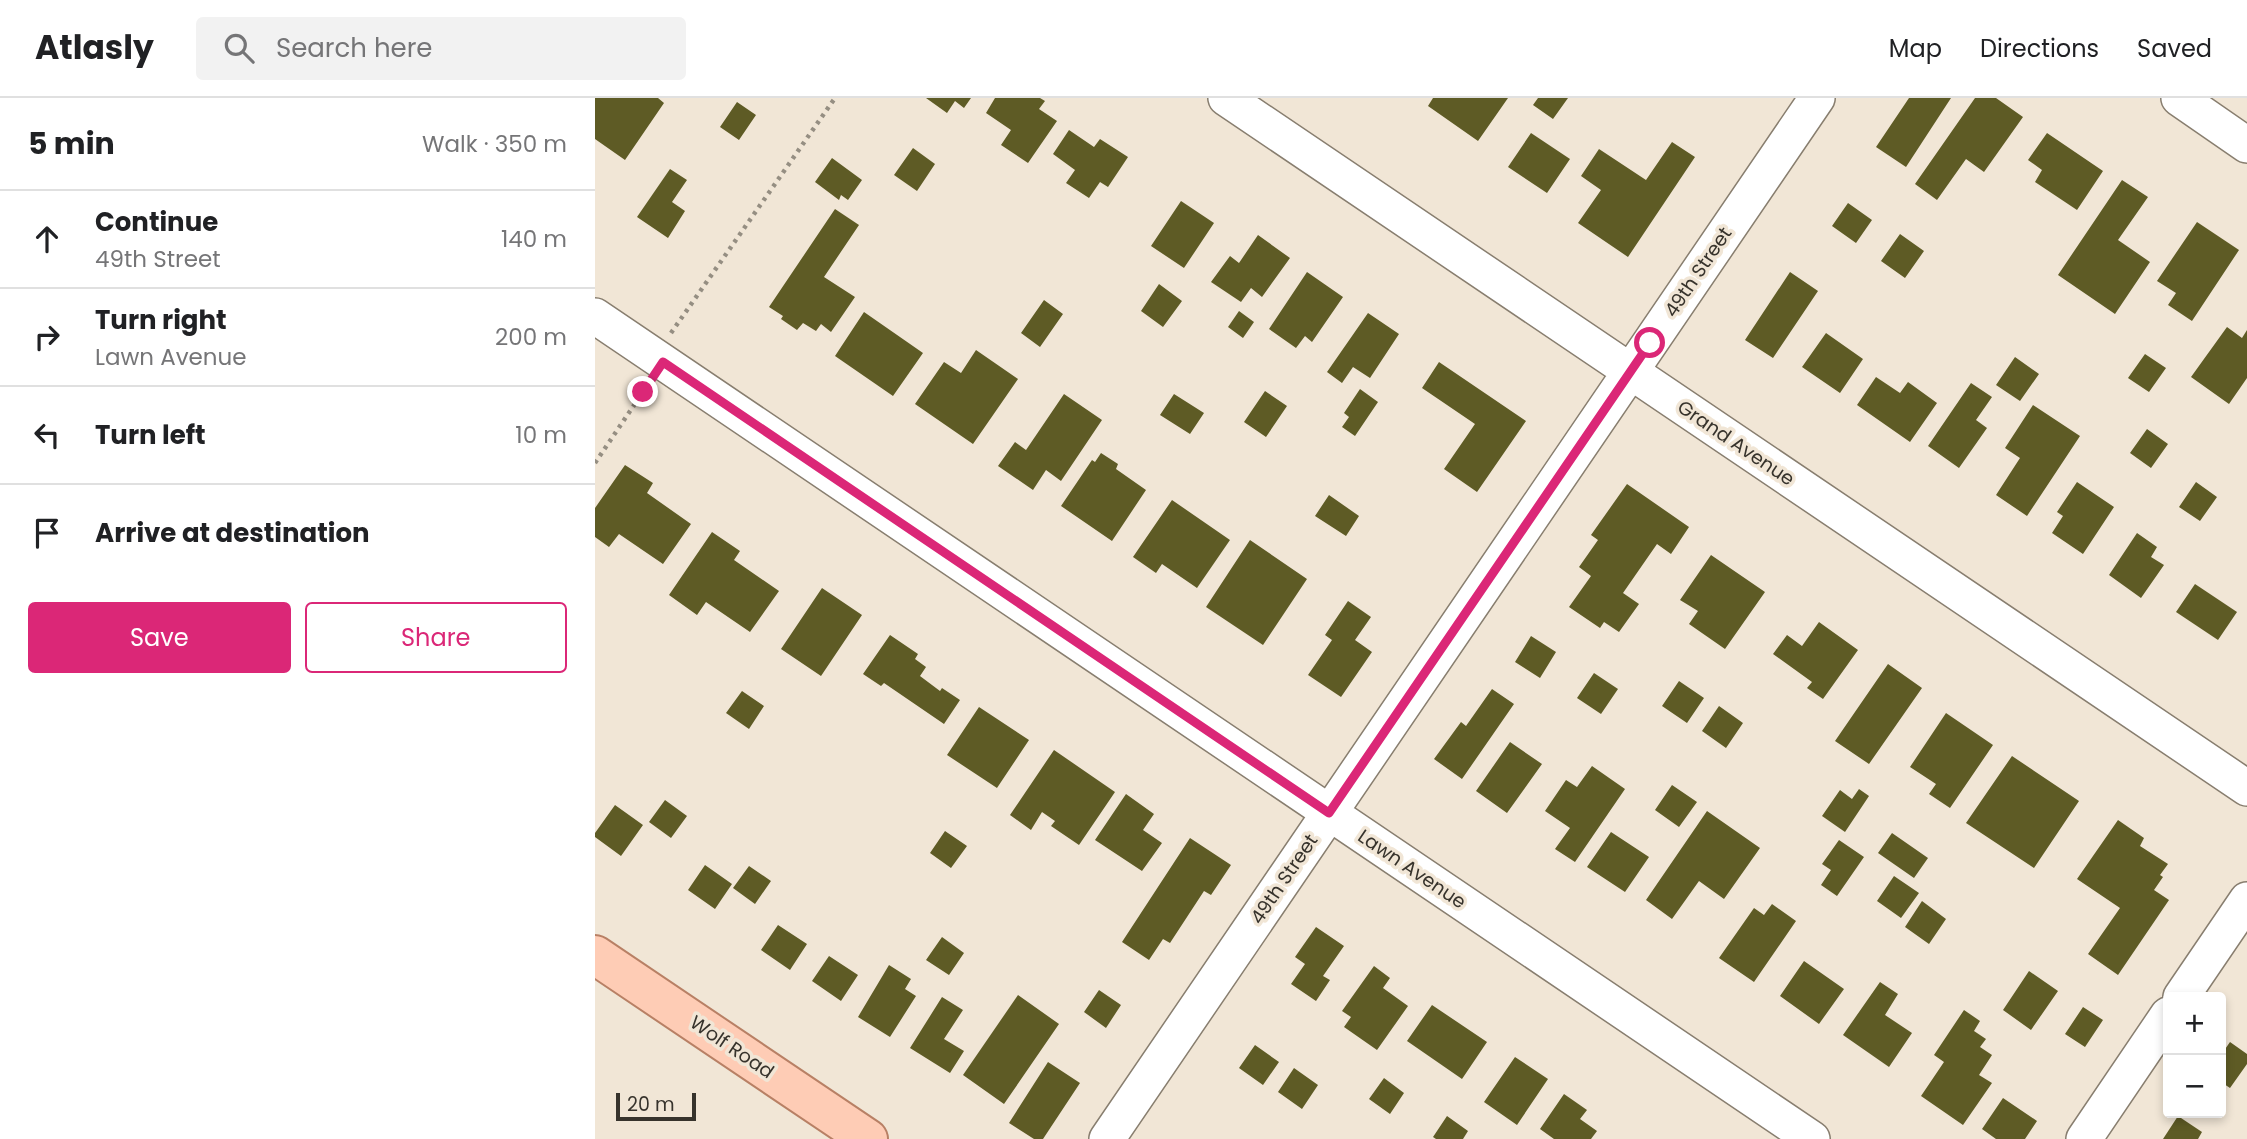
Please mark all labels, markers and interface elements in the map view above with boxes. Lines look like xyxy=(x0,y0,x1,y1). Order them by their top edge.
search box xyxy=(196,17,686,80)
text: Atlasly xyxy=(35,24,154,71)
icon: search xyxy=(220,29,258,67)
text: Search here xyxy=(276,30,432,66)
text: Map xyxy=(1889,32,1942,65)
text: Directions xyxy=(1980,32,2099,65)
text: Saved xyxy=(2137,32,2212,65)
text: 5 min xyxy=(28,122,115,165)
text: Walk · 350 m xyxy=(422,128,567,160)
text: Continue xyxy=(95,204,218,240)
icon: ahead xyxy=(28,220,66,258)
street label: 49th Street xyxy=(1658,221,1738,323)
text: 140 m xyxy=(501,223,567,255)
text: 49th Street xyxy=(95,243,221,275)
text: Turn right xyxy=(95,302,227,338)
icon: right xyxy=(28,318,66,356)
text: 200 m xyxy=(495,321,567,353)
route start xyxy=(1634,327,1665,358)
text: Lawn Avenue xyxy=(95,341,247,373)
route end xyxy=(627,376,658,407)
street label: Grand Avenue xyxy=(1672,394,1800,492)
icon: left xyxy=(28,416,66,454)
text: Turn left xyxy=(95,417,206,453)
text: 10 m xyxy=(515,419,567,451)
icon: arrive xyxy=(28,514,66,552)
text: Arrive at destination xyxy=(95,515,370,551)
button: Save xyxy=(28,602,291,673)
button: Share xyxy=(305,602,567,673)
street label: Lawn Avenue xyxy=(1353,823,1471,915)
street label: 49th Street xyxy=(1244,828,1324,930)
map controls xyxy=(2163,992,2226,1118)
button: + xyxy=(2163,992,2226,1055)
street label: Wolf Road xyxy=(685,1009,779,1085)
button: − xyxy=(2163,1055,2226,1118)
scale bar xyxy=(616,1090,697,1122)
text: 20 m xyxy=(627,1091,675,1118)

